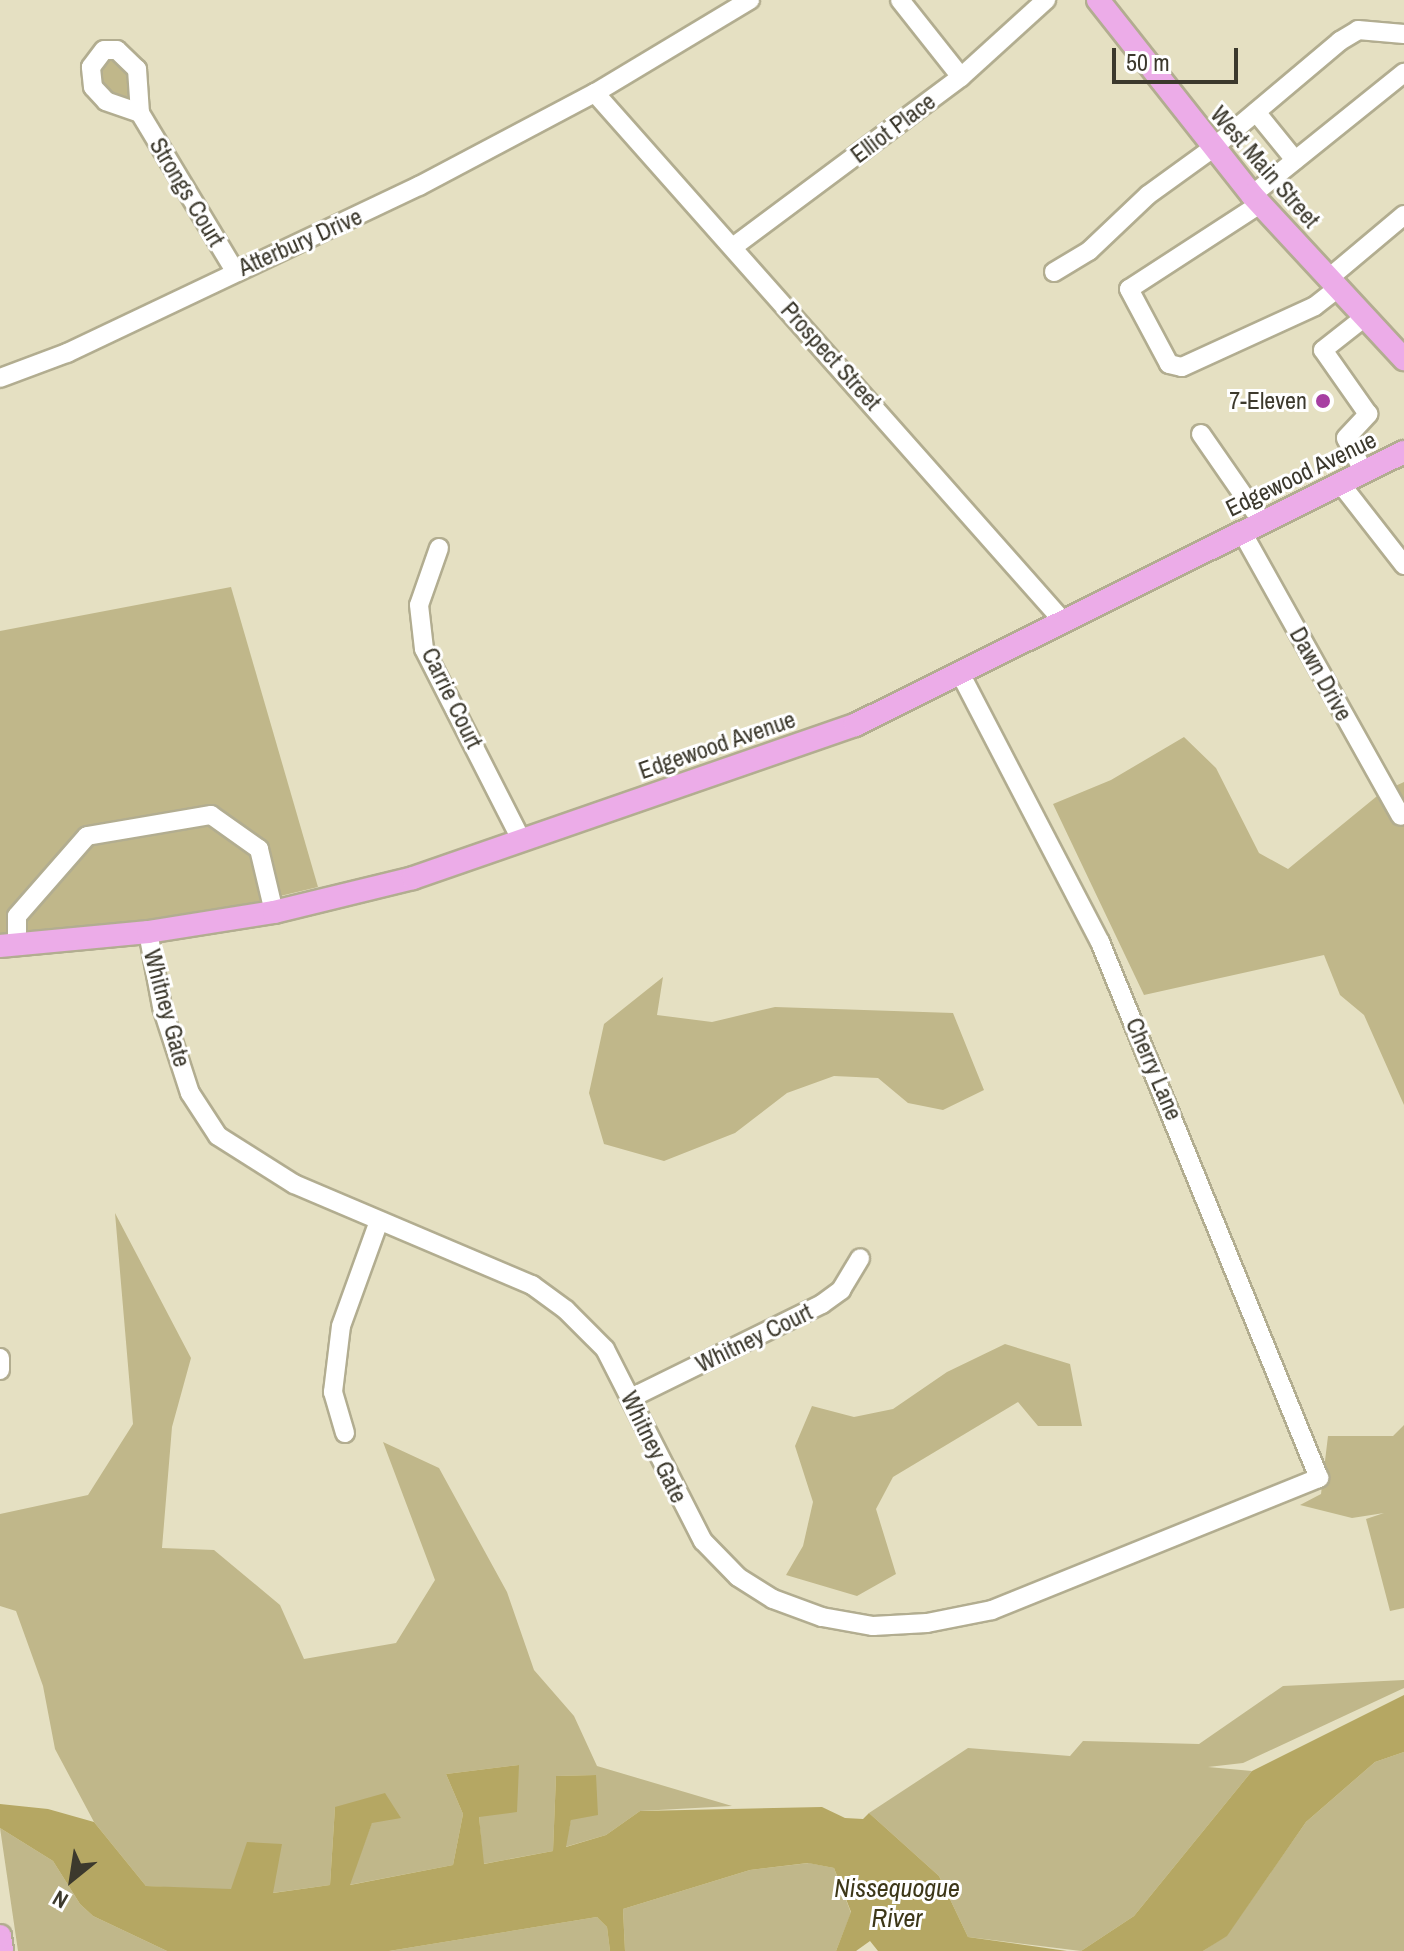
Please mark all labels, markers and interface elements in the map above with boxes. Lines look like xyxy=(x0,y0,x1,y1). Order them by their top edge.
scale bar xyxy=(1116,32,1242,82)
text: 50 m xyxy=(1126,46,1170,78)
street label: Elliot Place xyxy=(845,87,941,169)
street label: West Main Street xyxy=(1204,100,1326,234)
street label: Strongs Court xyxy=(143,133,231,251)
street label: Atterbury Drive xyxy=(234,202,366,282)
street label: Prospect Street xyxy=(775,296,887,416)
place label: 7-Eleven xyxy=(1229,387,1307,415)
marker: 7-Eleven xyxy=(1314,392,1332,410)
street label: Edgewood Avenue xyxy=(1221,425,1381,523)
street label: Dawn Drive xyxy=(1283,622,1359,726)
street label: Carrie Court xyxy=(415,643,489,753)
street label: Edgewood Avenue xyxy=(634,705,800,785)
street label: Whitney Gate xyxy=(138,946,196,1070)
street label: Cherry Lane xyxy=(1120,1014,1188,1124)
street label: Whitney Court xyxy=(691,1297,817,1379)
street label: Whitney Gate xyxy=(615,1387,693,1507)
north arrow xyxy=(32,1839,112,1919)
water label: Nissequogue River xyxy=(834,1872,960,1934)
text: N xyxy=(47,1884,73,1916)

